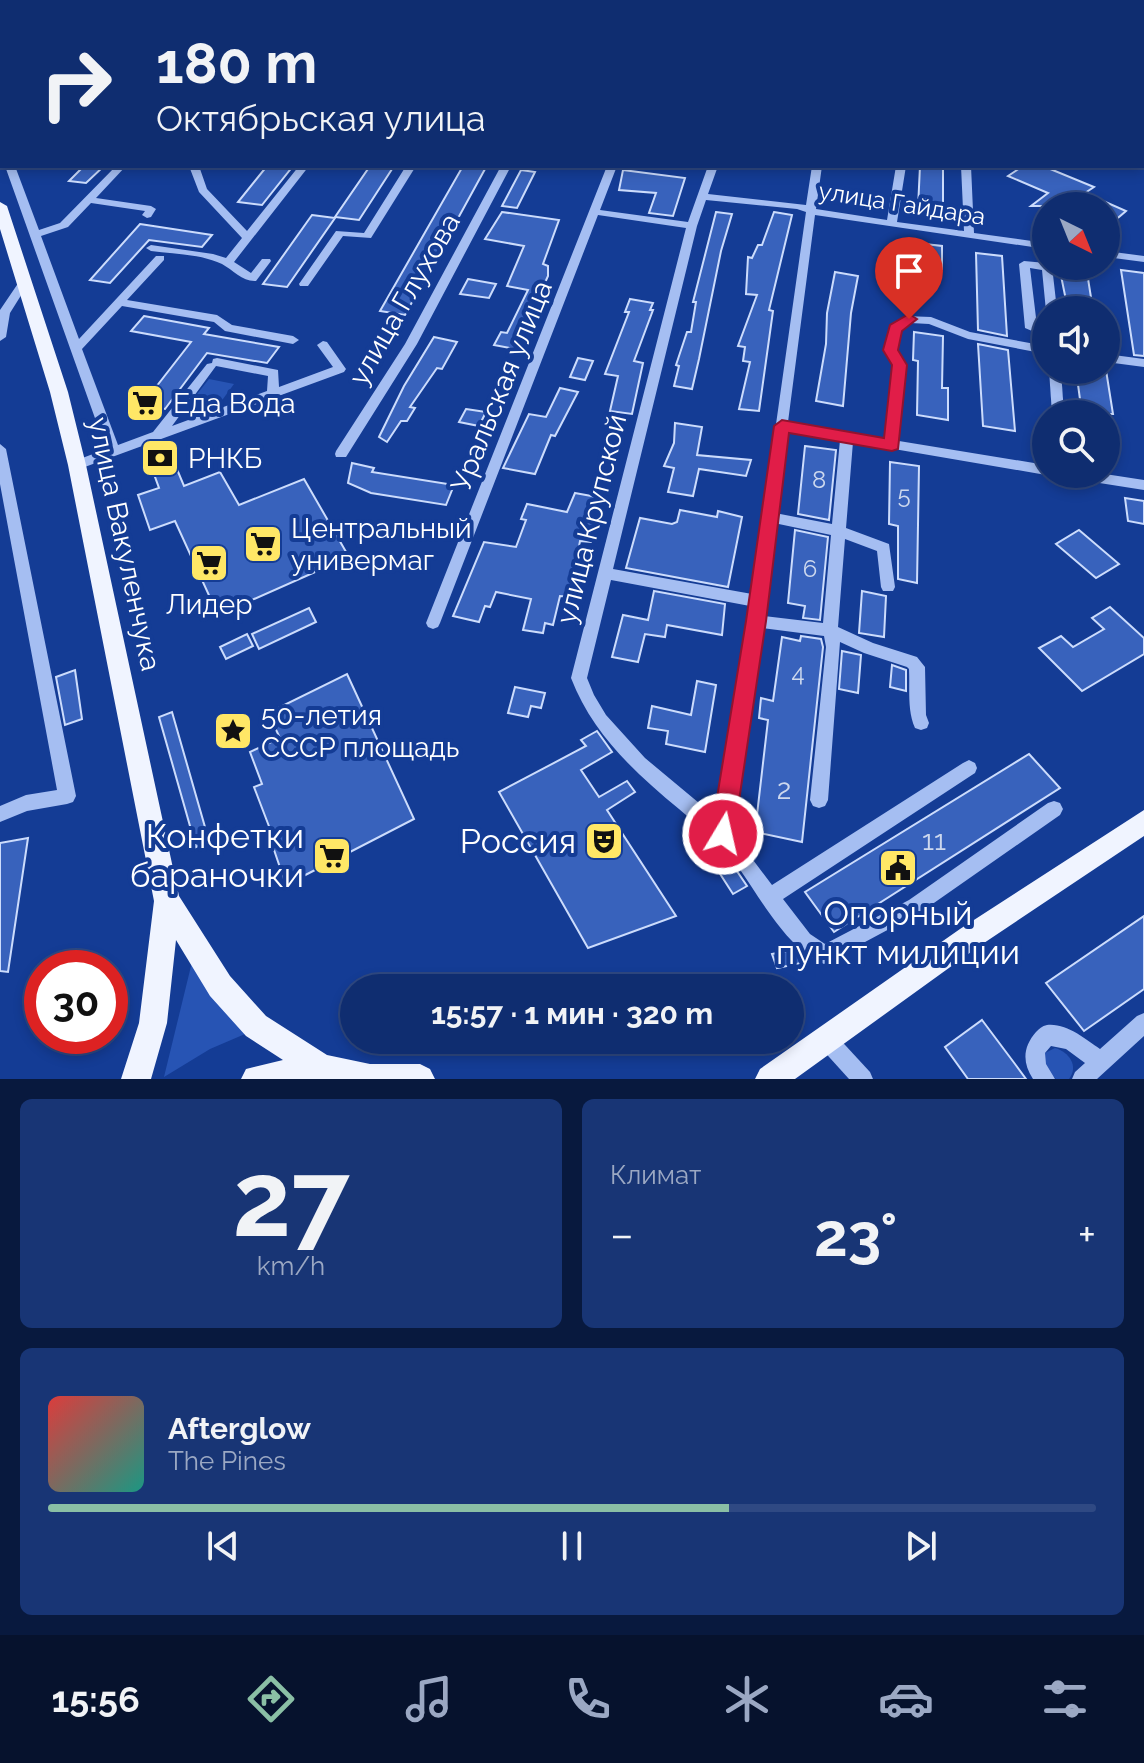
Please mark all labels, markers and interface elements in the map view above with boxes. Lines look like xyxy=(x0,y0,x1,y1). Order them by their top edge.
text: 180 m xyxy=(156,30,317,96)
icon: right xyxy=(24,32,128,136)
text: Октябрьская улица xyxy=(156,97,486,139)
street label: улица Гайдара xyxy=(817,176,988,231)
north arrow xyxy=(1032,192,1120,280)
map controls xyxy=(1032,192,1120,488)
street label: улица Глухова xyxy=(342,207,467,391)
pin xyxy=(875,237,943,319)
icon: arrive xyxy=(887,249,931,293)
street label: Уральская улица xyxy=(444,276,559,496)
button: sound xyxy=(1032,296,1120,384)
supermarket icon: Еда Вода xyxy=(124,382,166,424)
place label: Еда Вода xyxy=(173,387,296,420)
button: search xyxy=(1032,400,1120,488)
street label: улица Крупской xyxy=(550,411,633,627)
street label: улица Вакуленчука xyxy=(82,414,167,674)
bank icon: РНКБ xyxy=(139,437,181,479)
place label: РНКБ xyxy=(188,442,262,475)
house number: 8 xyxy=(812,465,826,494)
house number: 5 xyxy=(897,480,911,509)
place label: Центральный универмаг xyxy=(291,512,472,577)
supermarket icon: Центральный универмаг xyxy=(242,523,284,565)
supermarket icon: Лидер xyxy=(188,542,230,584)
house number: 6 xyxy=(803,554,817,583)
place label: Лидер xyxy=(166,588,252,621)
house number: 4 xyxy=(791,658,805,687)
place label: 50-летия СССР площадь xyxy=(261,699,459,764)
place icon: 50-летия СССР площадь xyxy=(212,710,254,752)
house number: 2 xyxy=(777,773,791,806)
position arrow xyxy=(681,792,765,876)
place label: Конфетки бараночки xyxy=(130,816,304,895)
theatre icon: Россия xyxy=(583,820,625,862)
place label: Россия xyxy=(460,821,576,861)
house number: 11 xyxy=(922,824,946,857)
supermarket icon: Конфетки бараночки xyxy=(311,835,353,877)
public building icon: Опорный пункт милиции xyxy=(877,847,919,889)
place label: Опорный пункт милиции xyxy=(776,893,1020,972)
speed limit sign: 30 xyxy=(24,950,128,1054)
text: 15:57 · 1 мин · 320 m xyxy=(431,996,713,1031)
text: 27 xyxy=(232,1138,350,1260)
text: Климат xyxy=(610,1160,701,1190)
text: 23° xyxy=(814,1200,897,1270)
text: − xyxy=(610,1209,634,1260)
text: + xyxy=(1078,1209,1096,1260)
text: km/h xyxy=(257,1251,325,1281)
text: Afterglow xyxy=(168,1411,311,1446)
text: The Pines xyxy=(168,1446,286,1476)
icon: previous xyxy=(201,1524,245,1568)
icon: pause xyxy=(550,1524,594,1568)
icon: next xyxy=(899,1524,943,1568)
icon: directions xyxy=(243,1671,299,1727)
icon: music xyxy=(401,1671,457,1727)
icon: phone xyxy=(560,1671,616,1727)
icon: climate xyxy=(719,1671,775,1727)
icon: car xyxy=(878,1671,934,1727)
icon: filters xyxy=(1037,1671,1093,1727)
text: 15:56 xyxy=(51,1678,140,1720)

